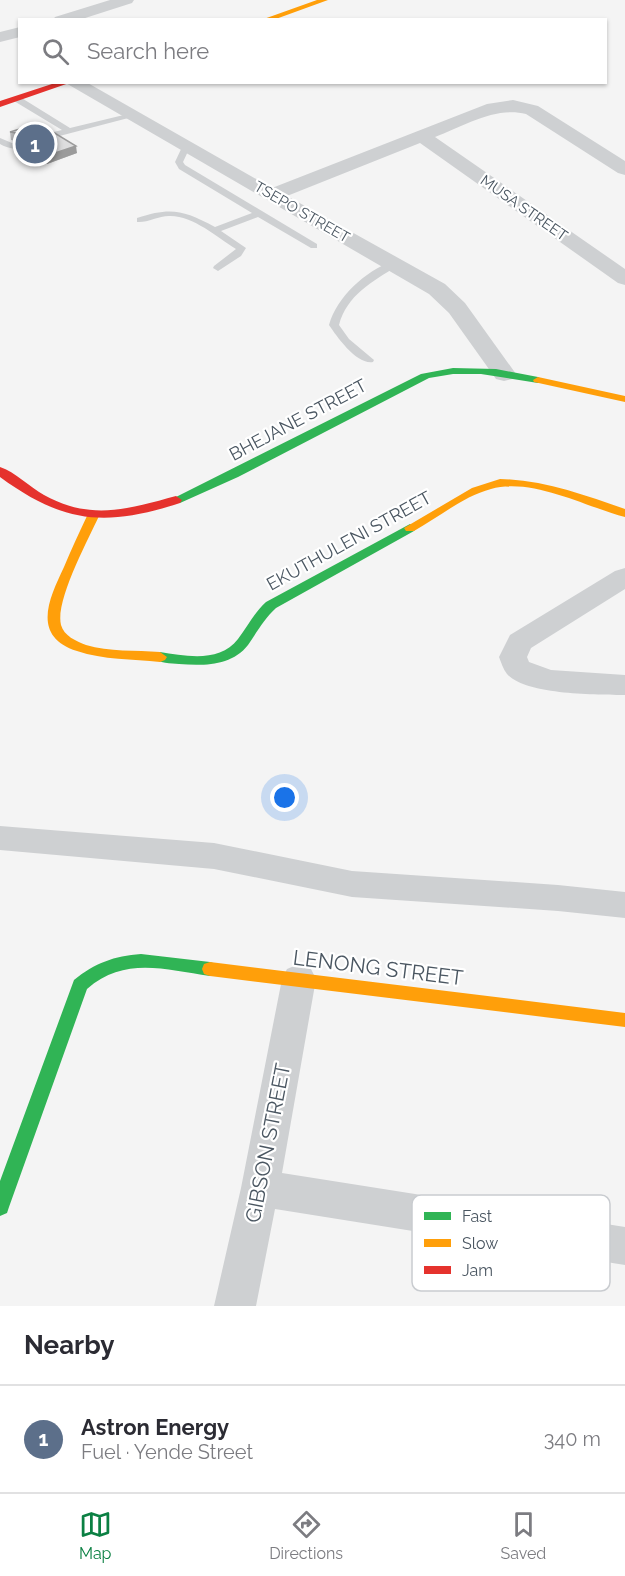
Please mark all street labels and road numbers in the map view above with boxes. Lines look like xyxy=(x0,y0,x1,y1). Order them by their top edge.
street label: MUSA STREET xyxy=(477,171,571,245)
street label: TSEPO STREET xyxy=(251,177,353,247)
street label: BHEJANE STREET xyxy=(225,374,370,465)
street label: EKUTHULENI STREET xyxy=(263,487,435,595)
street label: LENONG STREET xyxy=(292,945,465,990)
street label: GIBSON STREET xyxy=(240,1061,295,1225)

